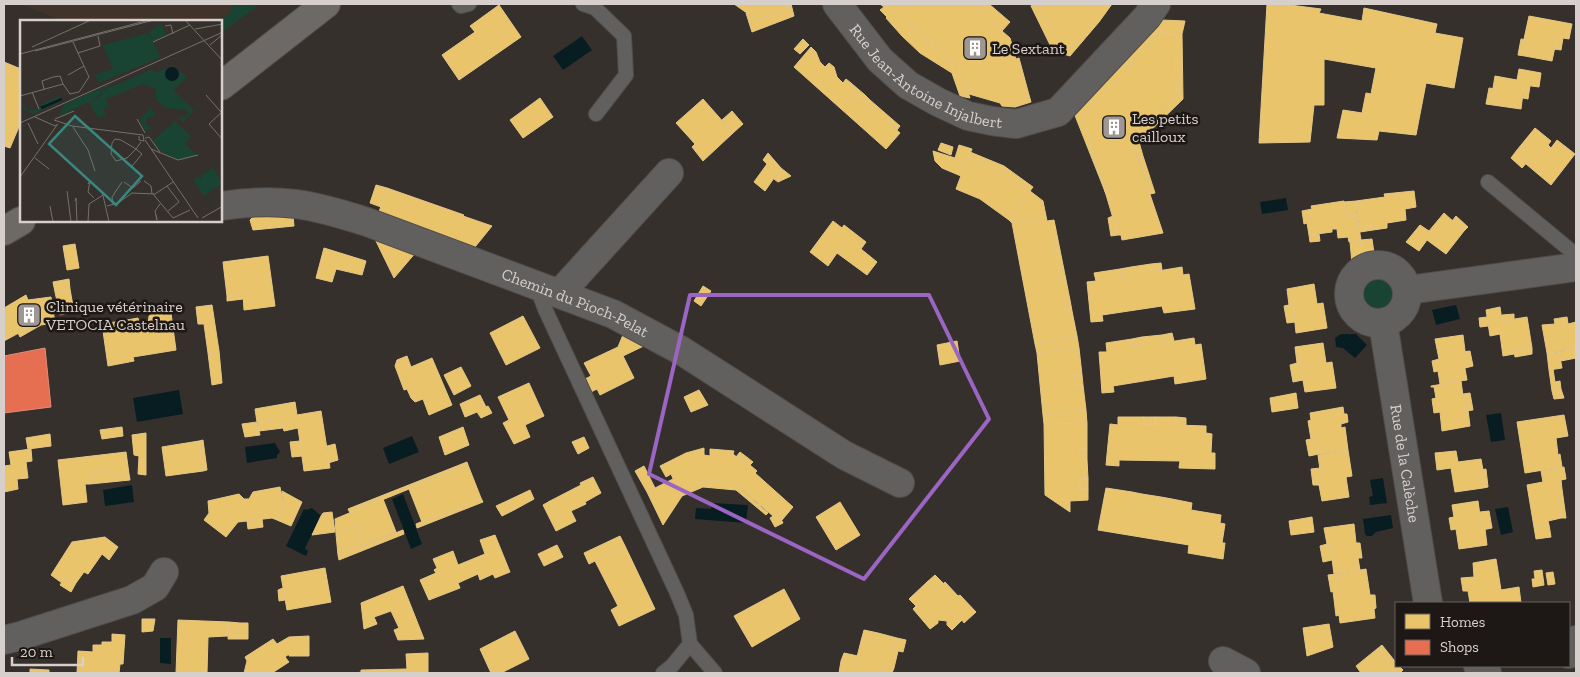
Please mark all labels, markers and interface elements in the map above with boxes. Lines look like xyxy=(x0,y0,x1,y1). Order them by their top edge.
inset map xyxy=(20,20,222,222)
street label: Rue Jean-Antoine Injalbert xyxy=(846,20,1004,132)
building icon: Le Sextant xyxy=(962,35,988,61)
place label: Le Sextant xyxy=(992,39,1065,58)
place label: Les petits cailloux xyxy=(1132,109,1199,146)
building icon: Les petits cailloux xyxy=(1101,114,1127,140)
street label: Chemin du Pioch-Pelat xyxy=(499,264,652,341)
place label: Clinique vétérinaire VETOCIA Castelnau xyxy=(45,297,185,334)
building icon: Clinique vétérinaire VETOCIA Castelnau xyxy=(16,302,42,328)
street label: Rue de la Calèche xyxy=(1386,403,1424,524)
legend xyxy=(1395,602,1570,667)
text: Homes xyxy=(1440,613,1485,631)
scale bar xyxy=(12,634,84,666)
text: Shops xyxy=(1440,638,1479,656)
text: 20 m xyxy=(20,643,53,661)

